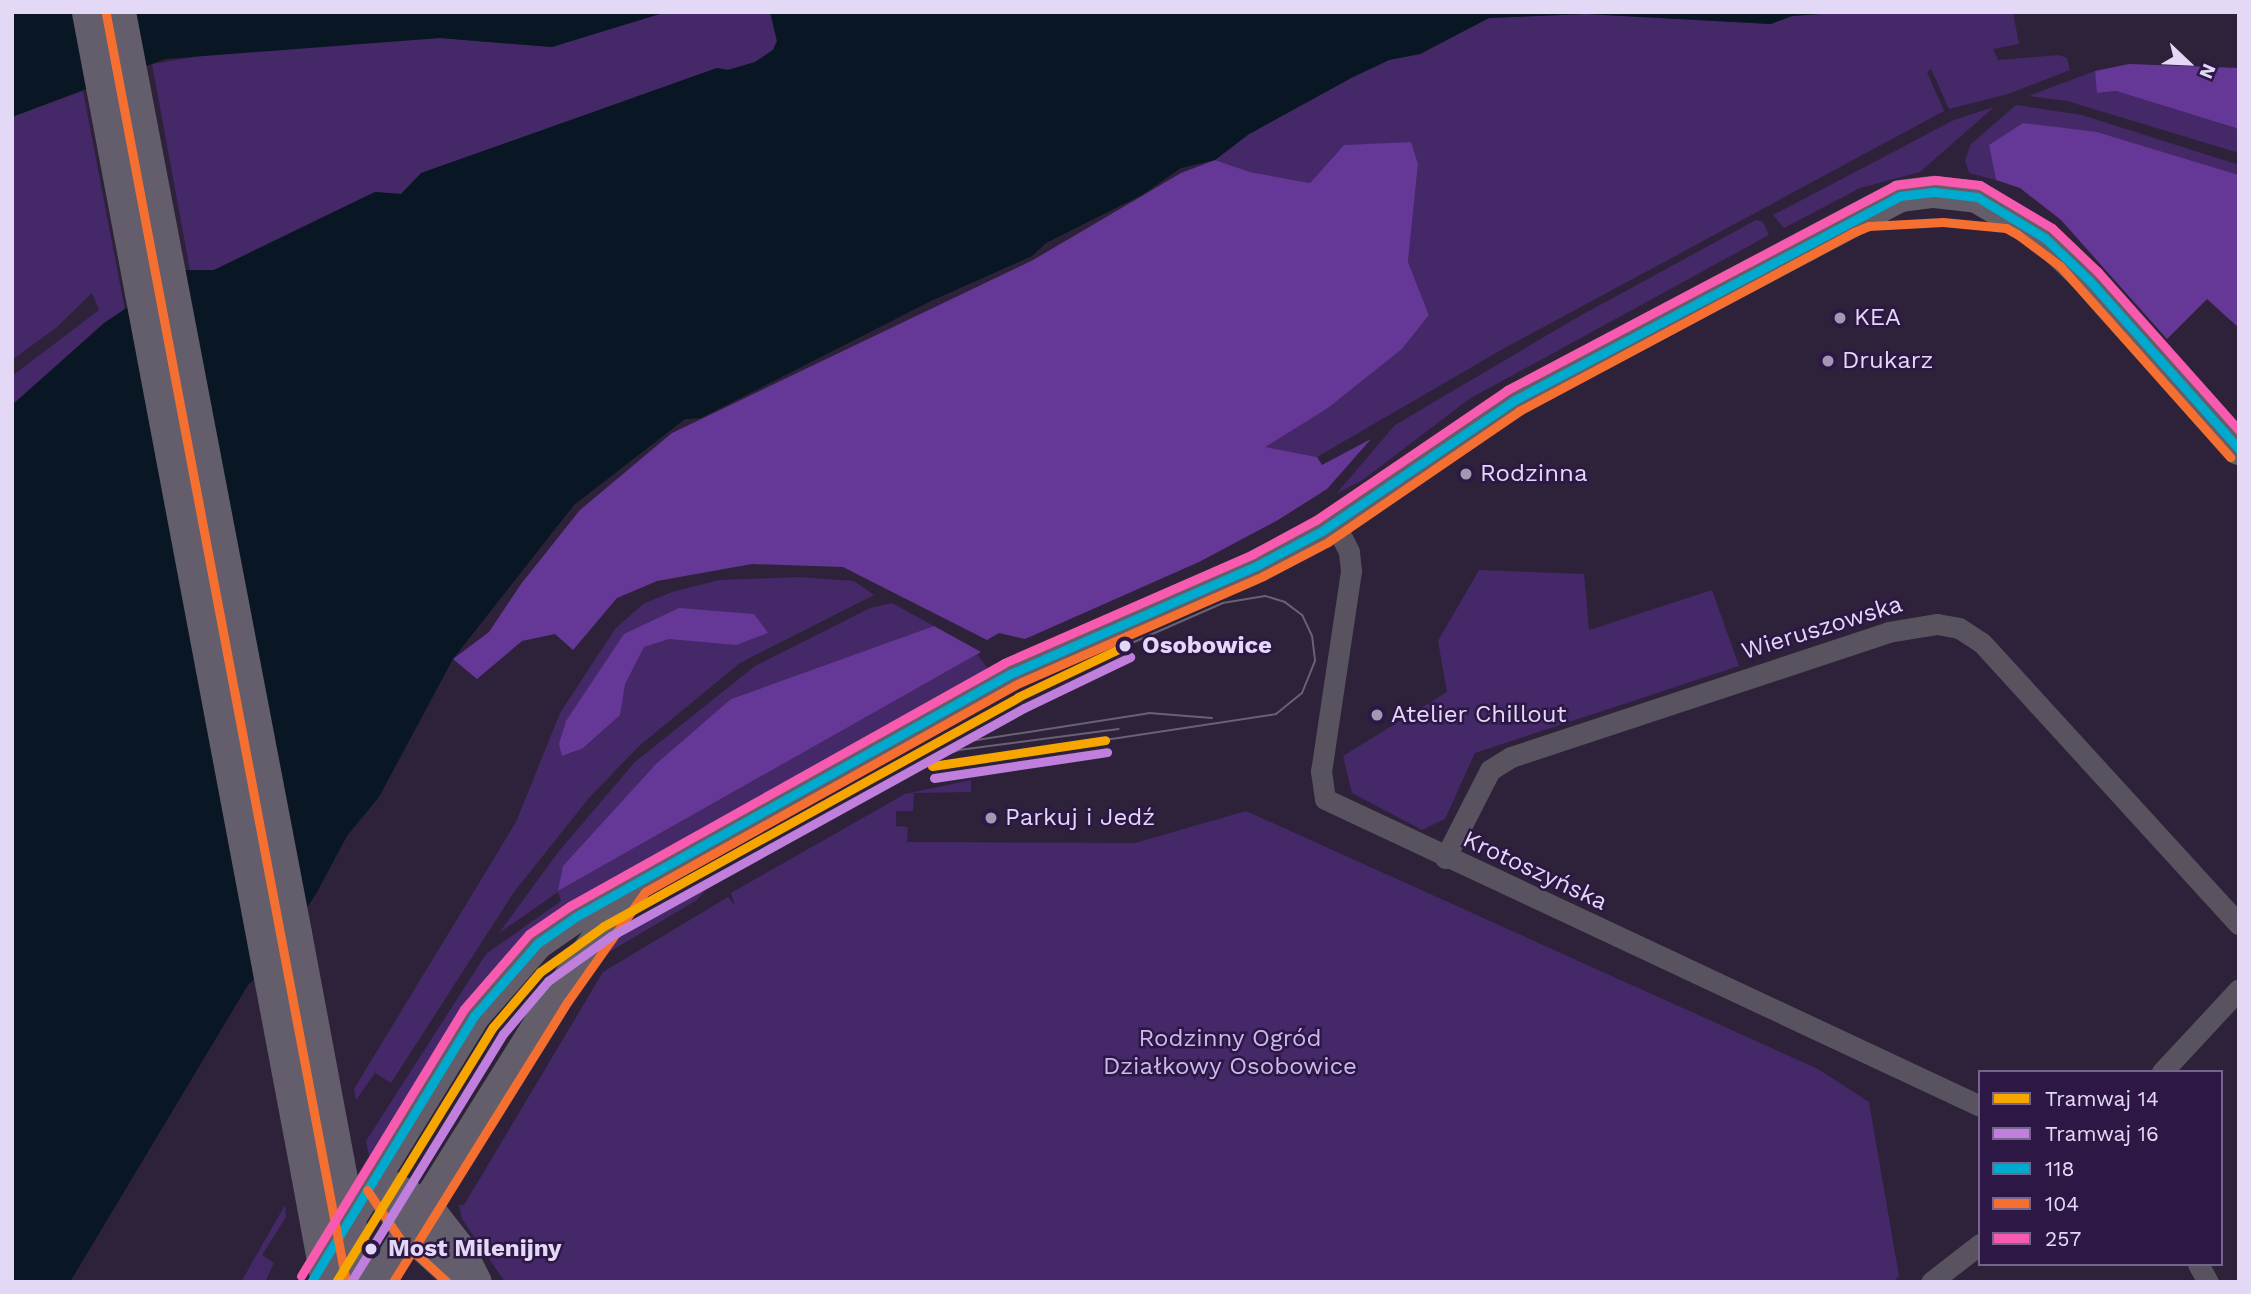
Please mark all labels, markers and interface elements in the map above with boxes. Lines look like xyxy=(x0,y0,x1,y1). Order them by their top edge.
north arrow xyxy=(2153,28,2223,98)
text: N xyxy=(2194,60,2221,82)
place label: KEA xyxy=(1854,304,1901,332)
marker: KEA xyxy=(1832,310,1848,326)
place label: Drukarz xyxy=(1842,347,1933,375)
marker: Drukarz xyxy=(1820,353,1836,369)
place label: Rodzinna xyxy=(1480,460,1587,488)
marker: Rodzinna xyxy=(1458,466,1474,482)
street label: Wieruszowska xyxy=(1738,590,1906,666)
place label: Osobowice xyxy=(1142,632,1272,660)
marker: Osobowice xyxy=(1114,635,1136,657)
place label: Atelier Chillout xyxy=(1391,701,1567,729)
marker: Atelier Chillout xyxy=(1369,707,1385,723)
place label: Parkuj i Jedź xyxy=(1005,804,1156,832)
marker: Parkuj i Jedź xyxy=(983,810,999,826)
street label: Krotoszyńska xyxy=(1458,825,1612,917)
park label: Rodzinny Ogród Działkowy Osobowice xyxy=(1103,1025,1357,1081)
legend xyxy=(1978,1070,2223,1266)
text: Tramwaj 14 xyxy=(2045,1086,2159,1111)
text: Tramwaj 16 xyxy=(2045,1121,2159,1146)
text: 118 xyxy=(2045,1156,2074,1181)
text: 104 xyxy=(2045,1191,2079,1216)
text: 257 xyxy=(2045,1226,2081,1251)
place label: Most Milenijny xyxy=(388,1235,562,1263)
marker: Most Milenijny xyxy=(360,1238,382,1260)

